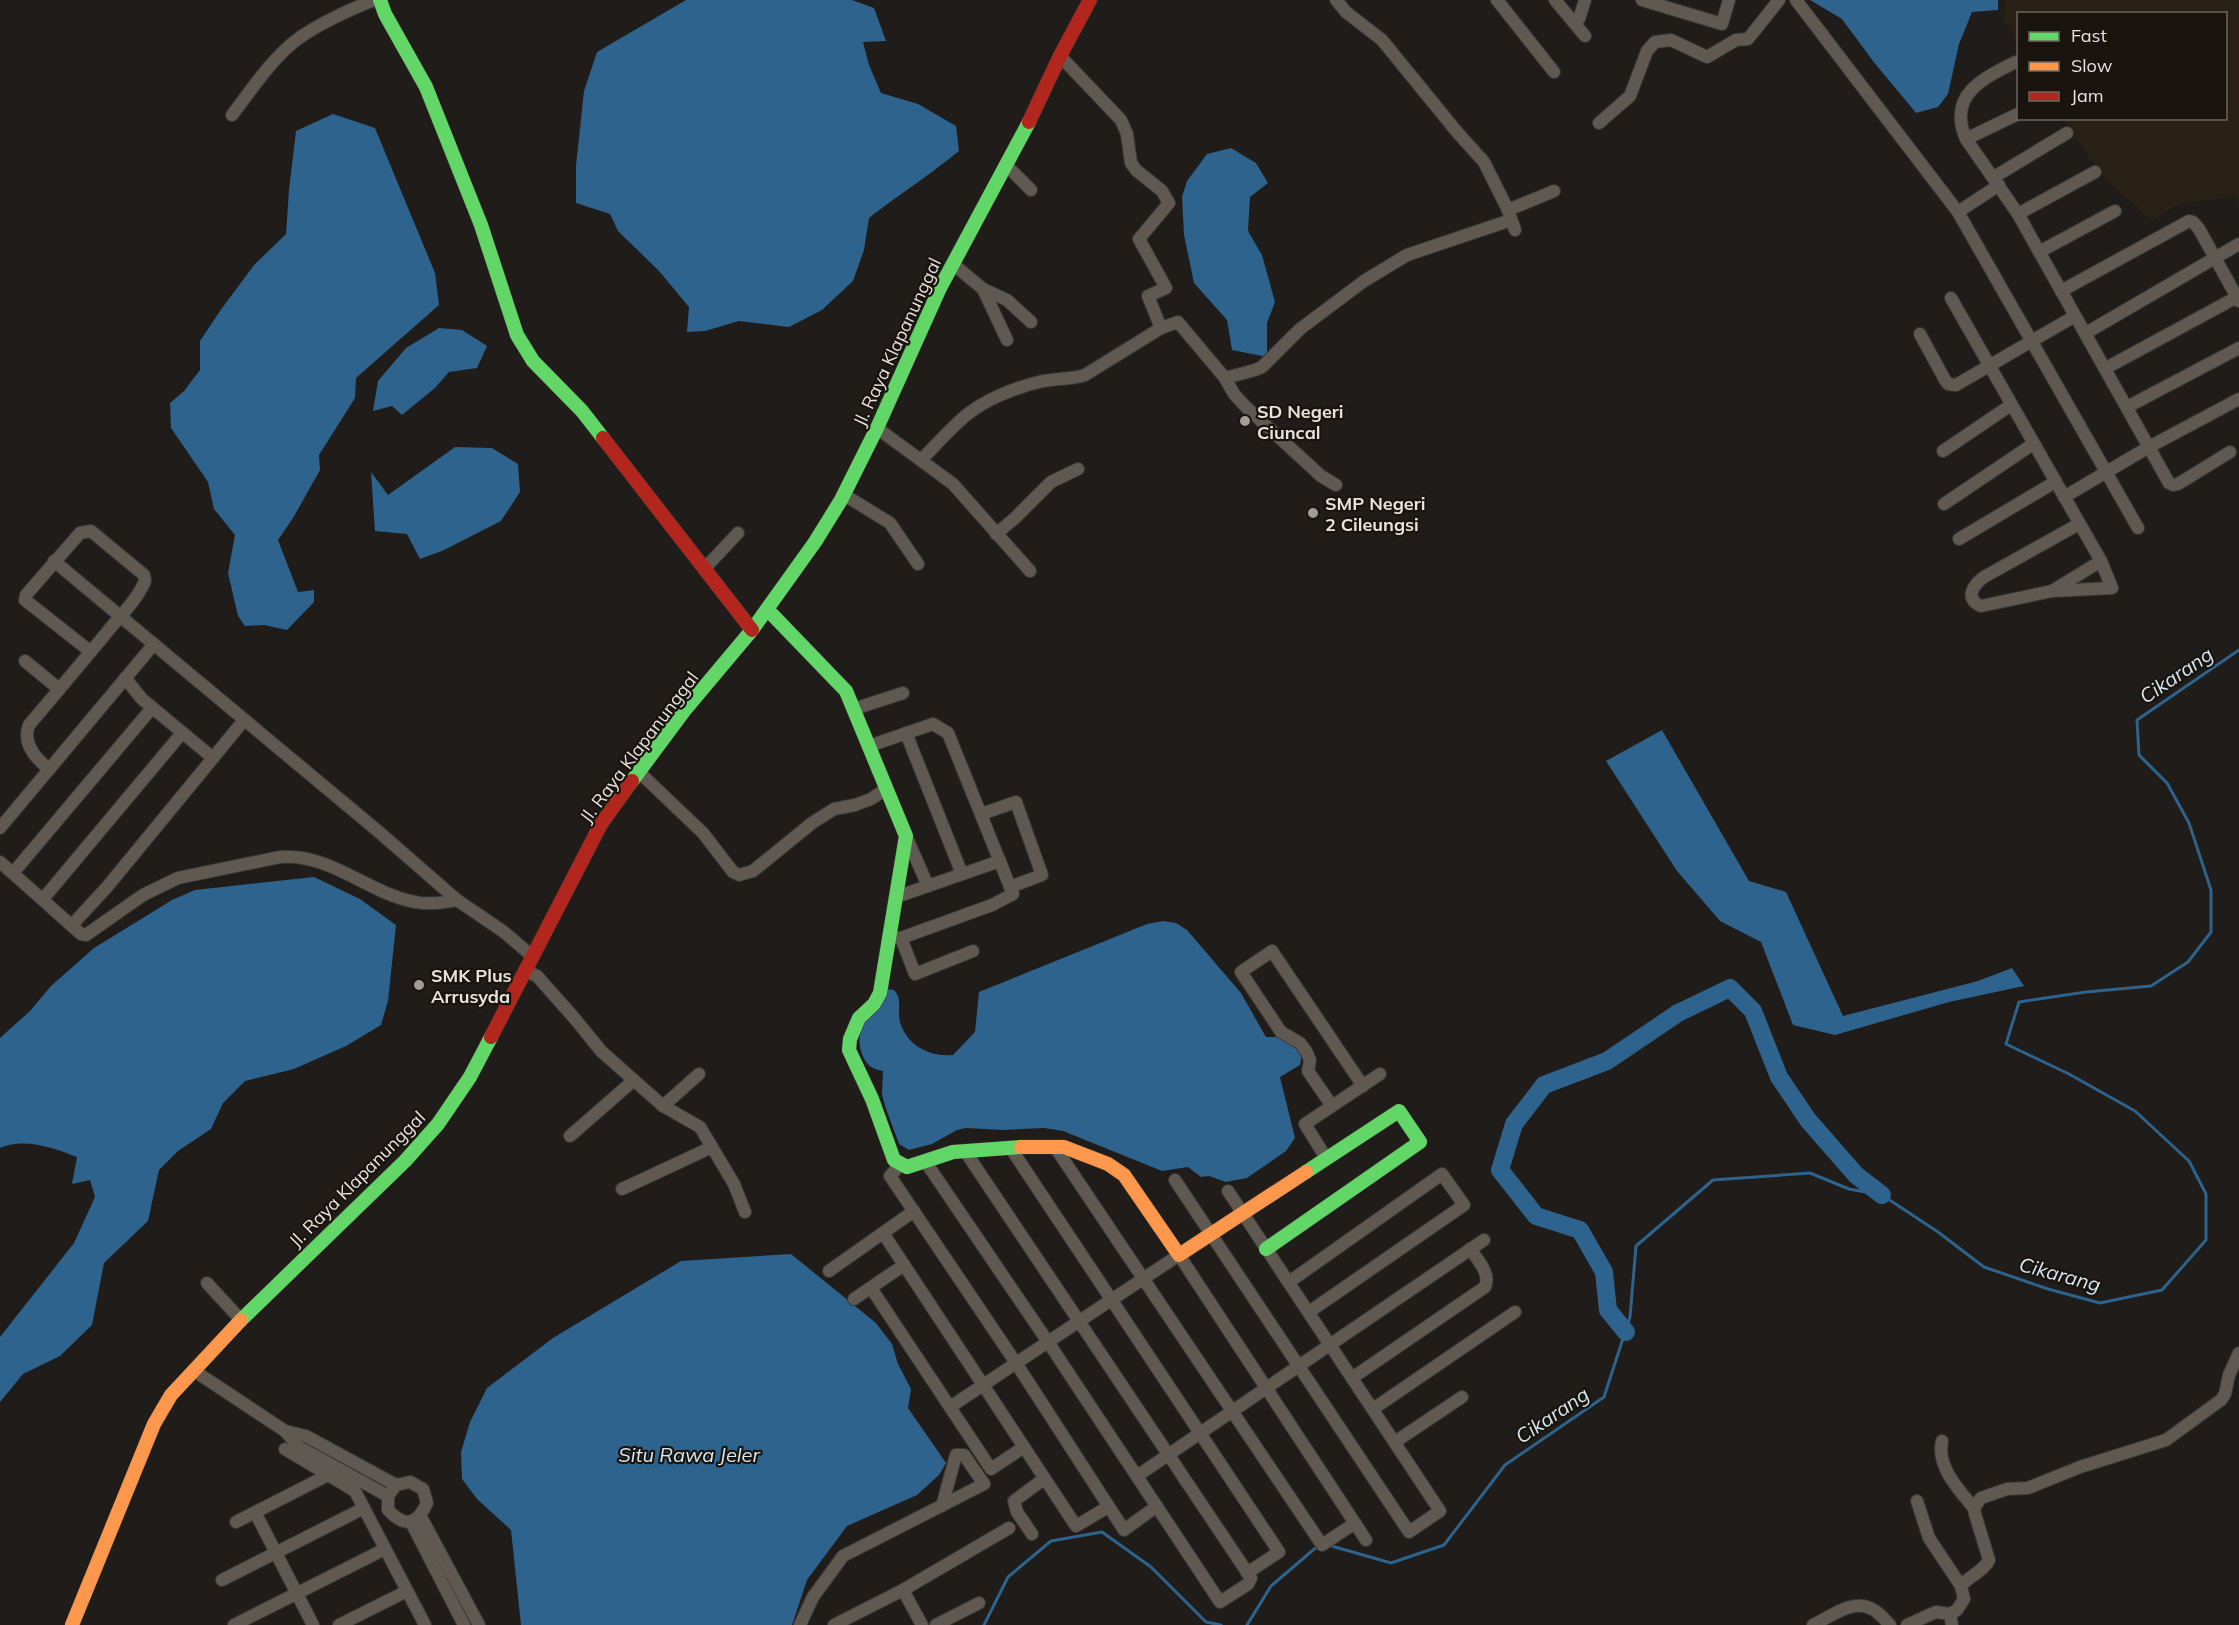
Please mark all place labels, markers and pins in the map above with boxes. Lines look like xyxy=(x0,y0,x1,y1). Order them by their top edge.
place label: SD Negeri Ciuncal xyxy=(1257,400,1344,444)
marker: SD Negeri Ciuncal xyxy=(1238,414,1252,428)
place label: SMP Negeri 2 Cileungsi xyxy=(1325,492,1425,536)
marker: SMP Negeri 2 Cileungsi xyxy=(1306,506,1320,520)
place label: SMK Plus Arrusyda xyxy=(431,964,512,1008)
marker: SMK Plus Arrusyda xyxy=(412,978,426,992)

